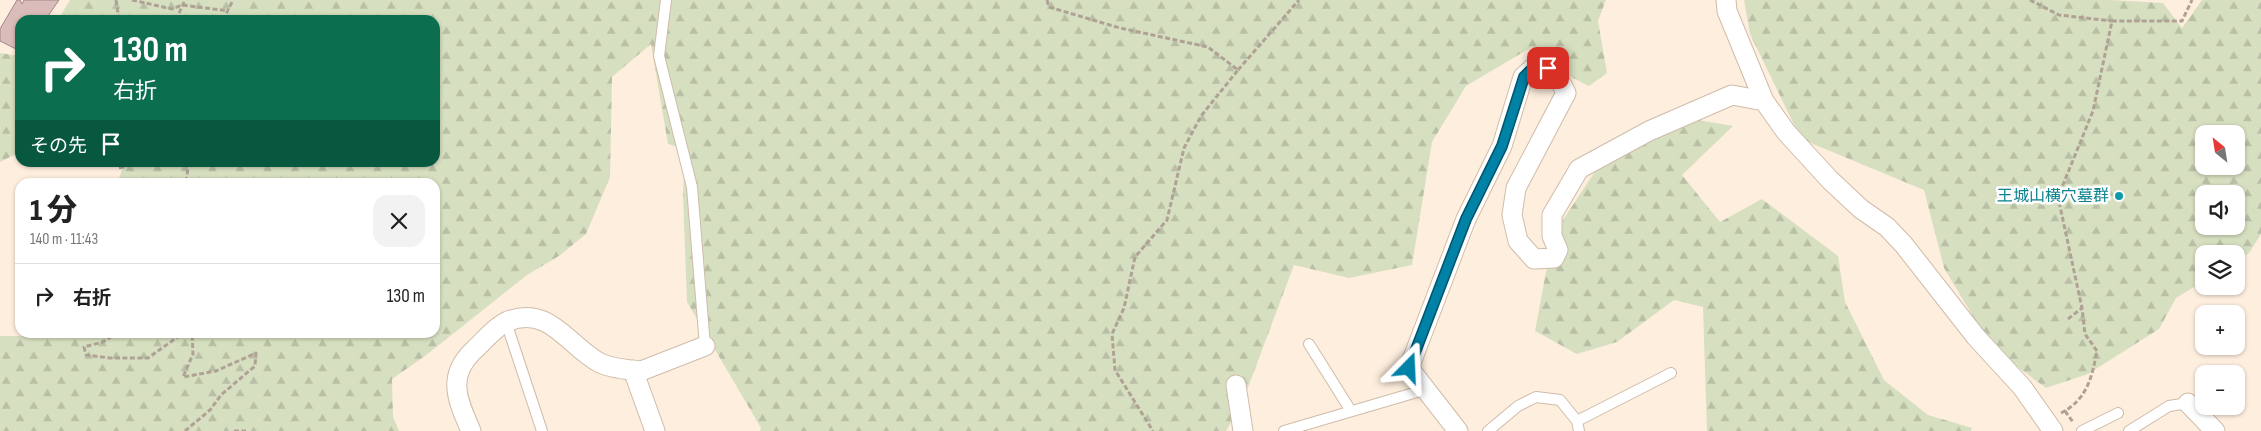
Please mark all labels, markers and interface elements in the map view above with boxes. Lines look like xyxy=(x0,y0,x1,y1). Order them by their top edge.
text: 130 m xyxy=(113,29,188,72)
icon: right xyxy=(30,35,95,100)
pin xyxy=(1527,47,1569,89)
icon: arrive xyxy=(1534,54,1562,82)
text: 右折 xyxy=(113,78,157,105)
north arrow xyxy=(2195,125,2245,175)
map controls xyxy=(2195,125,2245,415)
icon: arrive xyxy=(97,130,125,158)
text: その先 xyxy=(30,135,87,158)
button: sound xyxy=(2195,185,2245,235)
place label: 王城山横穴墓群 xyxy=(1997,187,2109,206)
marker: 王城山横穴墓群 xyxy=(2113,190,2125,202)
text: 1 分 xyxy=(30,193,77,229)
button: close xyxy=(373,195,425,247)
text: 140 m · 11:43 xyxy=(30,230,98,249)
button: layers xyxy=(2195,245,2245,295)
icon: right xyxy=(30,282,58,310)
text: 130 m xyxy=(387,285,425,308)
text: 右折 xyxy=(73,287,111,310)
button: + xyxy=(2195,305,2245,355)
position arrow xyxy=(1382,341,1434,393)
button: − xyxy=(2195,365,2245,415)

